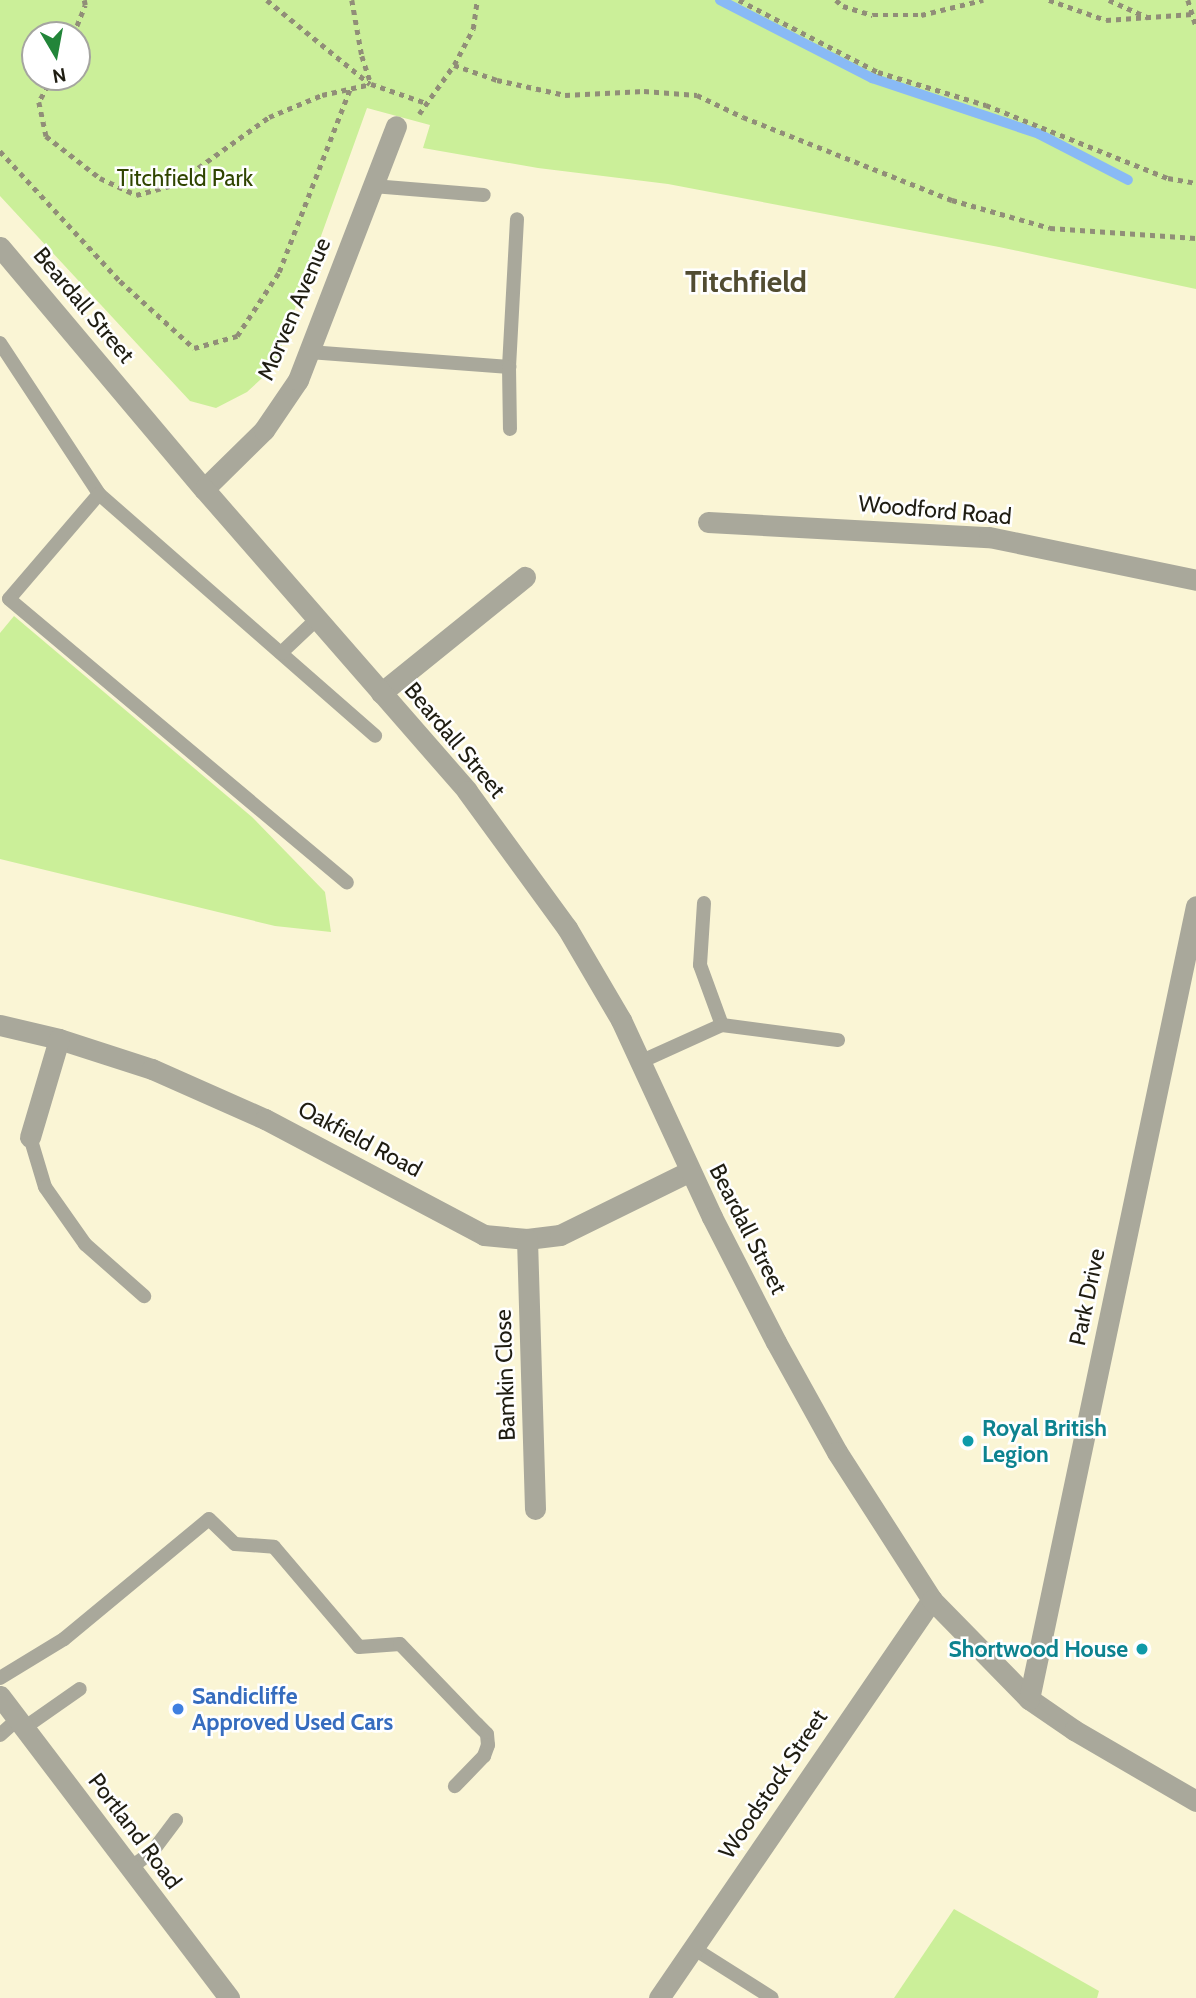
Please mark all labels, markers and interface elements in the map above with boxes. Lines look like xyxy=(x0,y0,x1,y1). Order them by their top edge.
north arrow xyxy=(21,21,91,91)
text: N xyxy=(51,63,68,88)
park label: Titchfield Park xyxy=(117,164,253,192)
street label: Morven Avenue xyxy=(252,234,336,384)
street label: Beardall Street xyxy=(28,242,140,368)
district label: Titchfield xyxy=(685,264,807,300)
street label: Woodford Road xyxy=(857,490,1013,530)
street label: Beardall Street xyxy=(399,677,511,803)
street label: Oakfield Road xyxy=(293,1095,427,1183)
street label: Beardall Street xyxy=(703,1159,793,1299)
street label: Park Drive xyxy=(1063,1246,1111,1348)
street label: Bamkin Close xyxy=(489,1309,521,1441)
place label: Royal British Legion xyxy=(982,1414,1107,1468)
marker: Royal British Legion xyxy=(960,1433,976,1449)
place label: Shortwood House xyxy=(949,1635,1128,1663)
marker: Shortwood House xyxy=(1134,1641,1150,1657)
place label: Sandicliffe Approved Used Cars xyxy=(192,1682,393,1736)
marker: Sandicliffe Approved Used Cars xyxy=(170,1701,186,1717)
street label: Woodstock Street xyxy=(713,1704,833,1864)
street label: Portland Road xyxy=(83,1768,187,1894)

